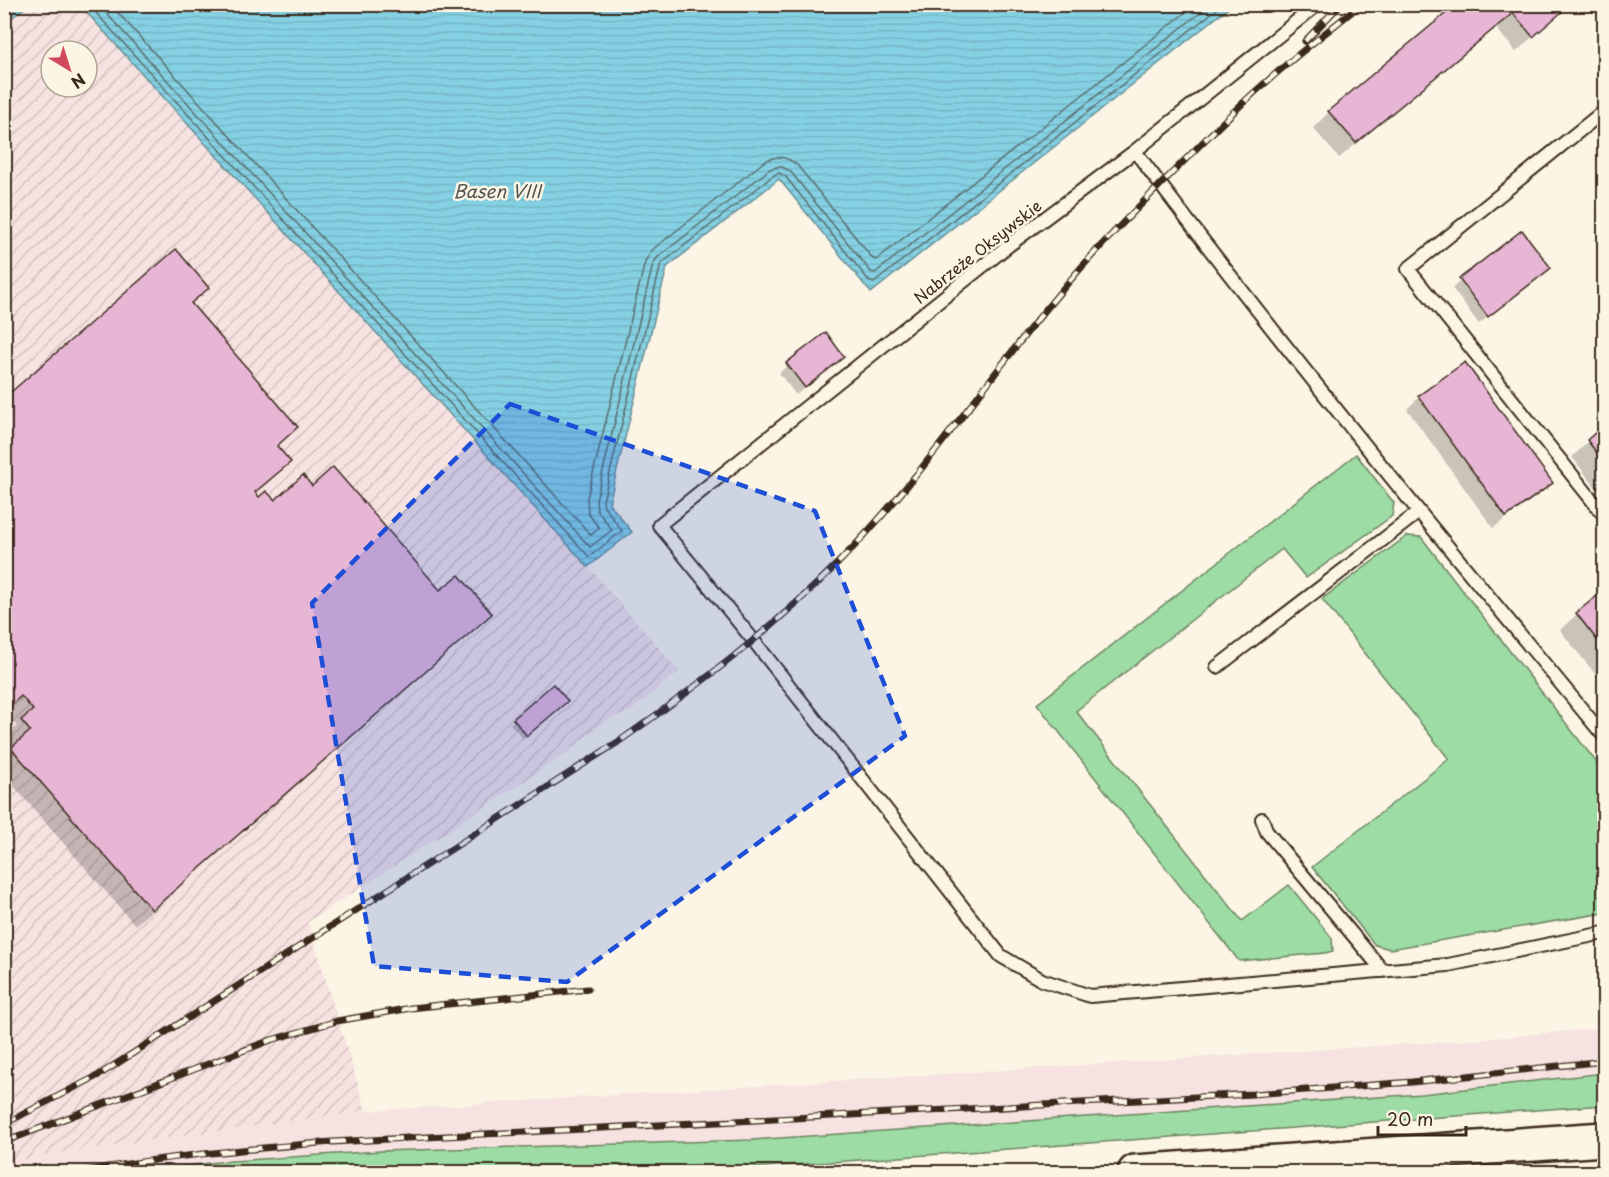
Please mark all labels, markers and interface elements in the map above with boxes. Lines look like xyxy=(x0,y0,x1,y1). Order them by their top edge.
north arrow xyxy=(39,39,99,99)
text: N xyxy=(66,68,91,95)
water label: Basen VIII xyxy=(453,177,543,204)
street label: Nabrzeże Oksywskie xyxy=(908,193,1046,309)
scale bar xyxy=(1378,1099,1466,1137)
text: 20 m xyxy=(1387,1105,1433,1132)

